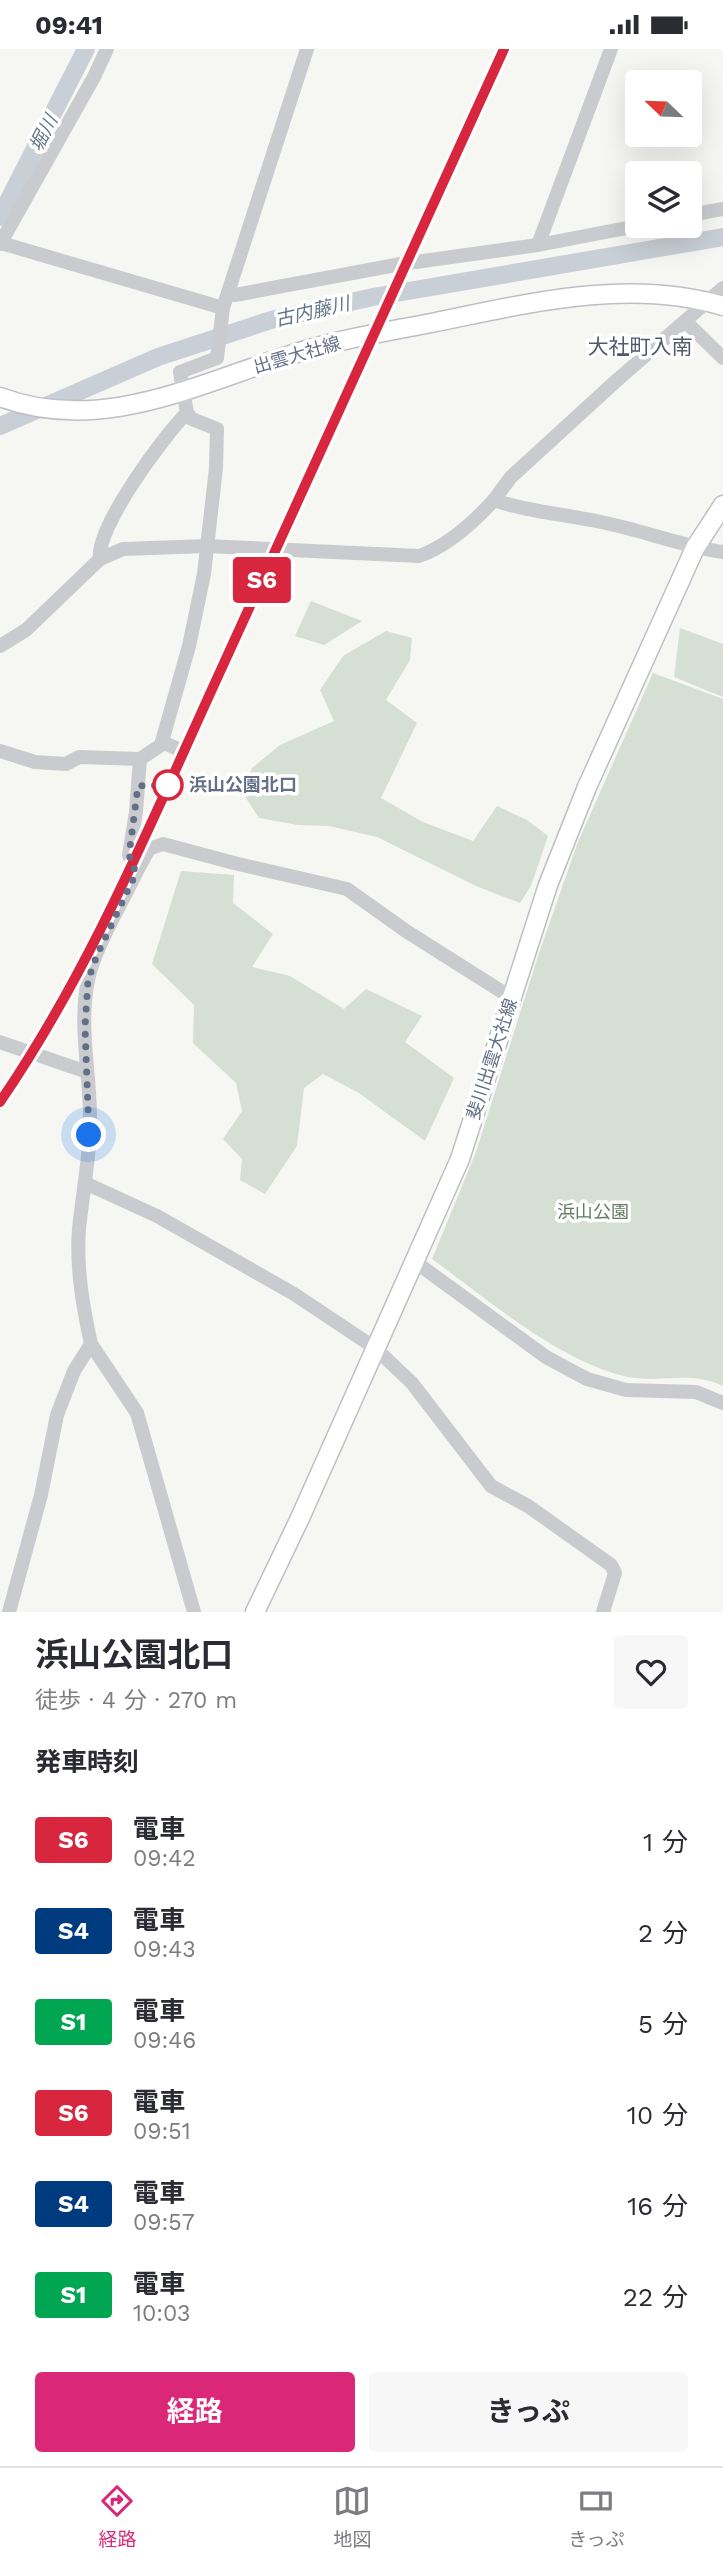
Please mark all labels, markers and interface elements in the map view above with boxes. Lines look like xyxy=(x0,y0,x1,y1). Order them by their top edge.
text: 09:41 xyxy=(35,10,103,40)
north arrow xyxy=(625,70,702,147)
map controls xyxy=(625,70,702,238)
water label: 堀川 xyxy=(25,109,63,155)
button: layers xyxy=(625,161,702,238)
water label: 古内藤川 xyxy=(272,291,354,331)
street label: 出雲大社線 xyxy=(251,332,343,377)
district label: 大社町入南 xyxy=(588,334,693,359)
line badge: S6 xyxy=(230,557,294,603)
text: S6 xyxy=(247,566,277,594)
marker: 浜山公園北口 xyxy=(153,770,183,800)
place label: 浜山公園北口 xyxy=(189,774,297,795)
street label: 斐川出雲大社線 xyxy=(462,996,521,1122)
your location xyxy=(71,1117,106,1152)
park label: 浜山公園 xyxy=(557,1201,629,1222)
text: 浜山公園北口 xyxy=(35,1635,233,1674)
button: heart xyxy=(614,1635,688,1709)
text: 徒歩 · 4 分 · 270 m xyxy=(35,1687,237,1714)
text: 発車時刻 xyxy=(35,1747,139,1777)
text: 電車 xyxy=(133,1814,185,1844)
text: S6 xyxy=(58,1826,89,1854)
text: 1 分 xyxy=(643,1827,688,1857)
text: 09:42 xyxy=(133,1845,196,1872)
text: 電車 xyxy=(133,1905,185,1935)
text: S4 xyxy=(58,1917,89,1945)
text: 2 分 xyxy=(638,1918,688,1948)
text: 09:43 xyxy=(133,1936,196,1963)
text: 電車 xyxy=(133,1996,185,2026)
text: S1 xyxy=(61,2008,86,2036)
text: 5 分 xyxy=(638,2009,688,2039)
text: 09:46 xyxy=(133,2027,196,2054)
text: 電車 xyxy=(133,2087,185,2117)
text: S6 xyxy=(58,2099,89,2127)
text: 10 分 xyxy=(627,2100,688,2130)
text: 09:51 xyxy=(133,2118,191,2145)
text: 電車 xyxy=(133,2178,185,2208)
text: S4 xyxy=(58,2190,89,2218)
text: 16 分 xyxy=(627,2191,688,2221)
text: 09:57 xyxy=(133,2209,195,2236)
text: 電車 xyxy=(133,2269,185,2299)
text: S1 xyxy=(61,2281,86,2309)
text: 22 分 xyxy=(623,2282,688,2312)
text: 10:03 xyxy=(133,2300,190,2327)
button: 経路 xyxy=(35,2372,355,2452)
button: きっぷ xyxy=(369,2372,688,2452)
tab: 経路 xyxy=(98,2482,136,2551)
tab: 地図 xyxy=(333,2482,371,2551)
tab: きっぷ xyxy=(568,2482,625,2551)

